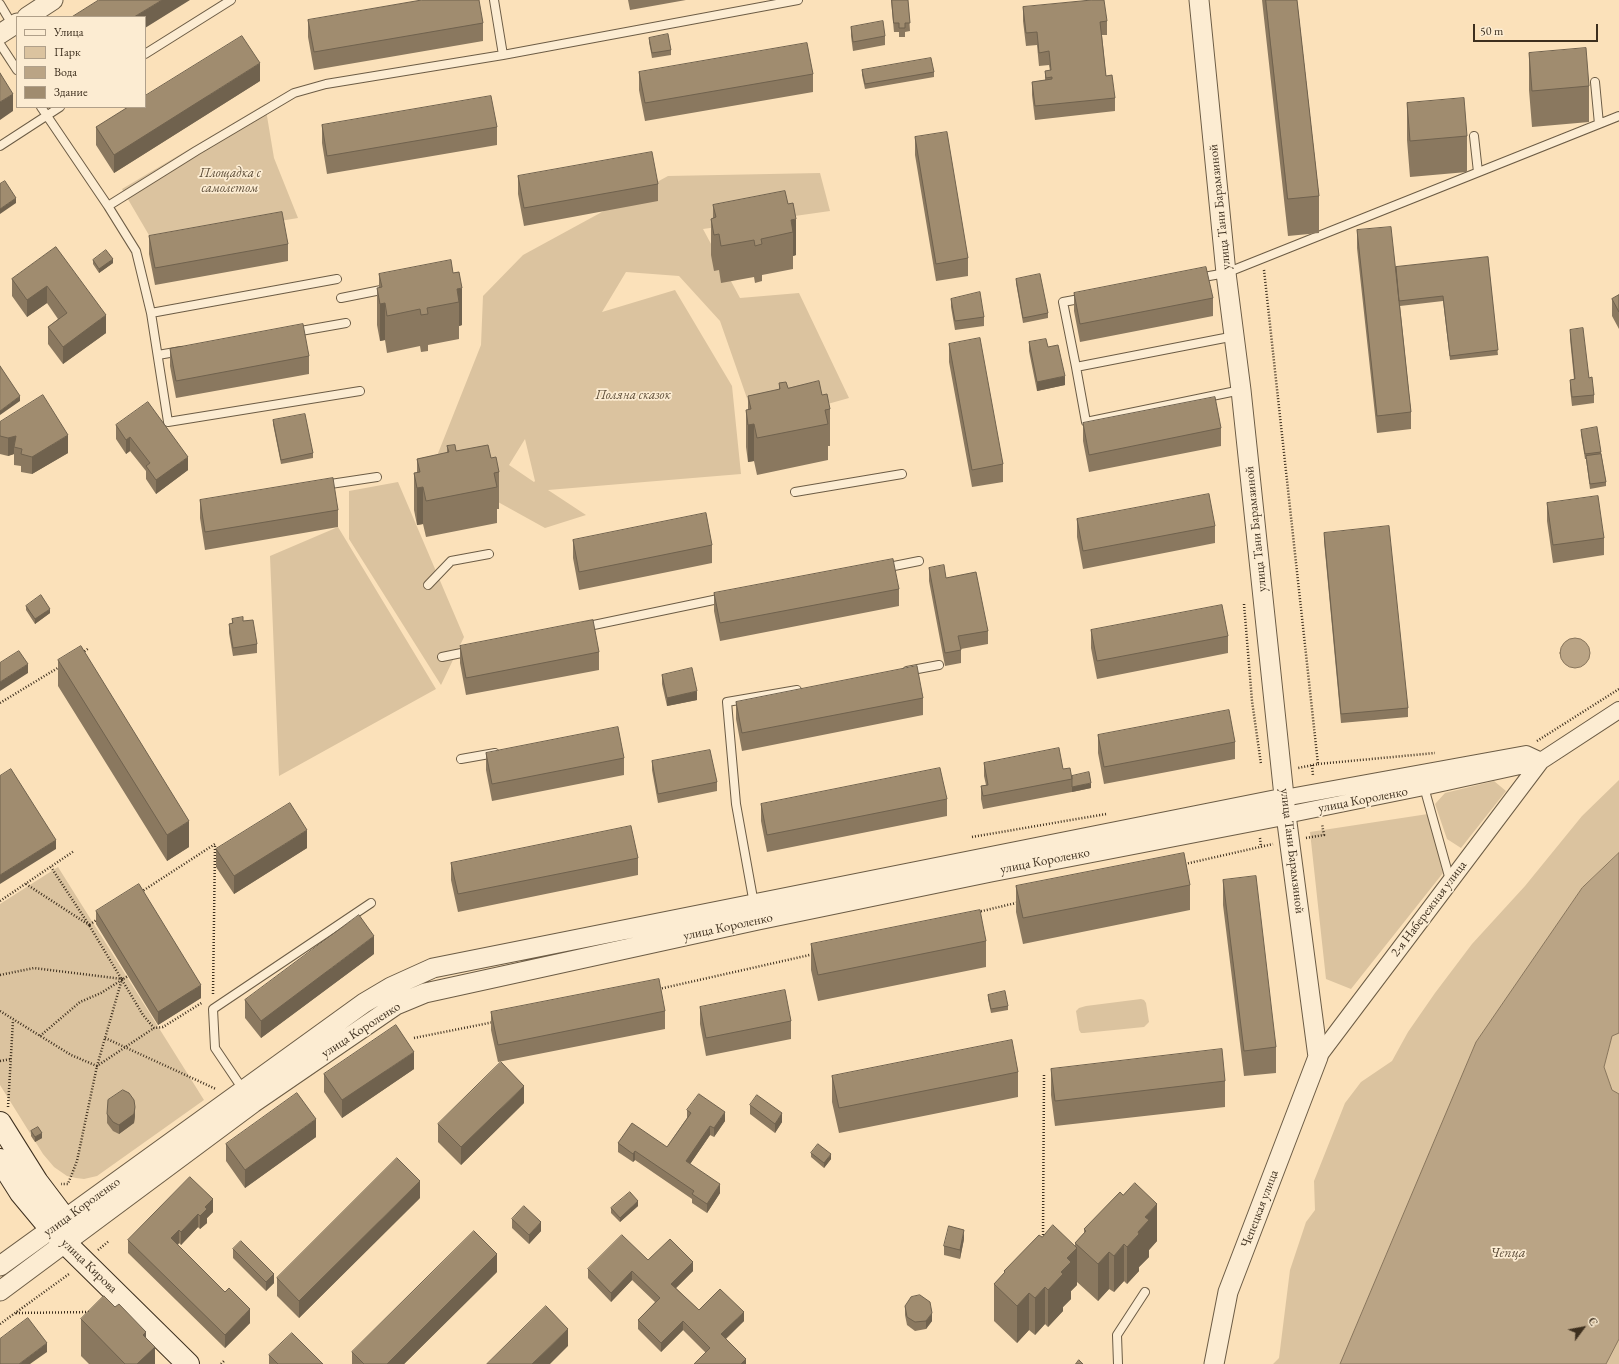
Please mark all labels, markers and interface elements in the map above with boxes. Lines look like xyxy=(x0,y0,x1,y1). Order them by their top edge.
legend xyxy=(16,16,146,108)
scale bar xyxy=(1475,16,1600,42)
text: 50 m xyxy=(1480,23,1503,39)
text: Улица xyxy=(54,24,84,40)
text: Парк xyxy=(54,44,81,60)
text: Вода xyxy=(54,64,77,80)
text: Здание xyxy=(54,84,88,100)
street label: улица Тани Барамзиной xyxy=(1206,143,1234,271)
park label: Площадка с самолетом xyxy=(199,165,261,196)
park label: Поляна сказок xyxy=(595,387,671,403)
street label: улица Тани Барамзиной xyxy=(1242,465,1270,593)
street label: улица Короленко xyxy=(1317,784,1409,816)
street label: улица Тани Барамзиной xyxy=(1277,787,1307,915)
street label: улица Короленко xyxy=(999,845,1091,877)
street label: 2-я Набережная улица xyxy=(1388,858,1470,960)
street label: улица Короленко xyxy=(682,910,774,944)
street label: улица Короленко xyxy=(319,999,403,1061)
street label: Чепецкая улица xyxy=(1238,1168,1282,1250)
street label: улица Короленко xyxy=(41,1174,123,1240)
street label: улица Кирова xyxy=(58,1235,120,1297)
water label: Чепца xyxy=(1490,1245,1526,1261)
north arrow xyxy=(1563,1308,1603,1348)
text: С xyxy=(1585,1315,1601,1329)

